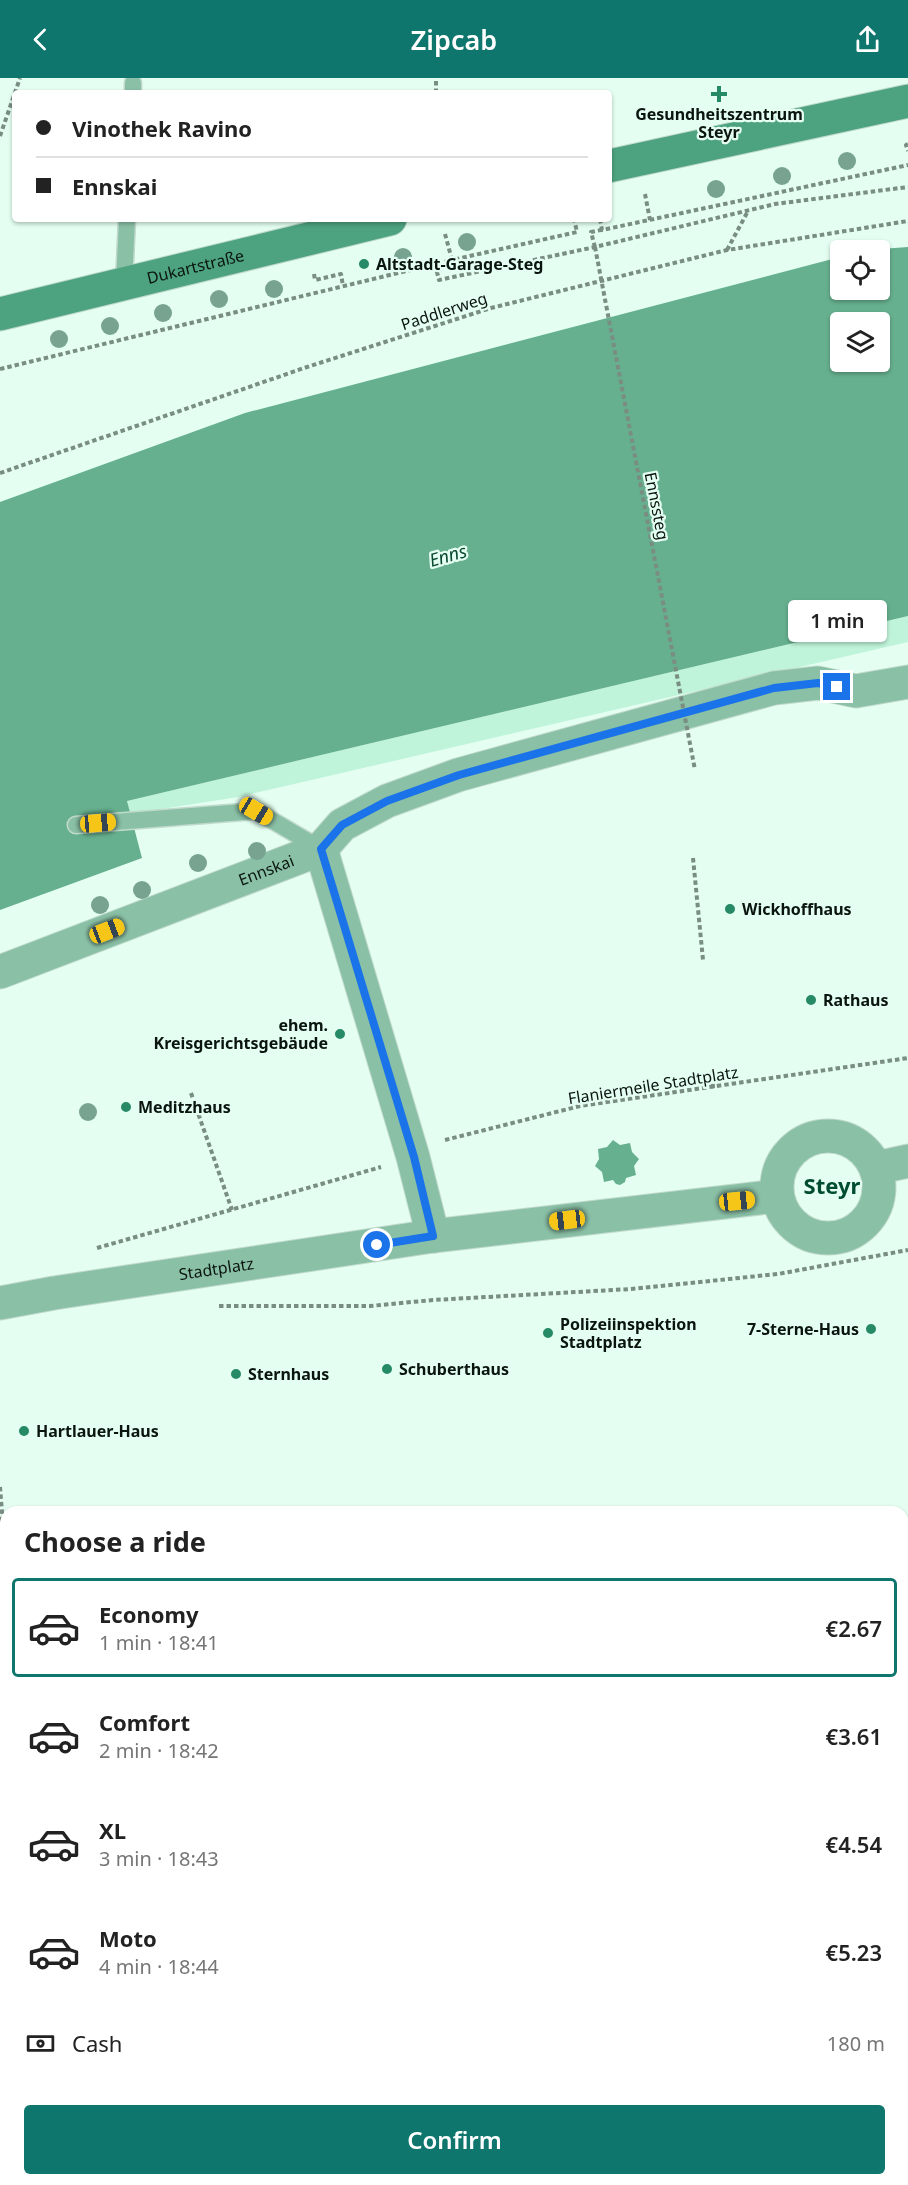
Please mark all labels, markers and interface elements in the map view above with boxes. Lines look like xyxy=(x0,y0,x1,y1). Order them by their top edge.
text: Zipcab xyxy=(411,21,497,58)
icon: back xyxy=(24,23,57,56)
icon: share xyxy=(851,23,884,56)
marker: Gesundheitszentrum Steyr xyxy=(710,85,728,103)
place label: Gesundheitszentrum Steyr xyxy=(635,103,803,143)
text: Vinothek Ravino xyxy=(72,113,252,143)
text: Ennskai xyxy=(72,171,157,201)
map controls xyxy=(830,240,890,372)
button: locate xyxy=(830,240,890,300)
street label: Dukartstraße xyxy=(144,244,246,289)
place label: Altstadt-Garage-Steg xyxy=(376,253,543,275)
marker: Altstadt-Garage-Steg xyxy=(357,257,371,271)
street label: Paddlerweg xyxy=(398,287,490,335)
button: layers xyxy=(830,312,890,372)
street label: Ennssteg xyxy=(640,470,674,542)
water label: Enns xyxy=(426,538,469,572)
callout: 1 min xyxy=(788,600,886,642)
text: 1 min xyxy=(810,607,865,634)
route end xyxy=(823,673,850,700)
car xyxy=(236,794,276,828)
car xyxy=(79,812,117,834)
street label: Ennskai xyxy=(235,849,297,891)
place label: Wickhoffhaus xyxy=(742,898,852,920)
marker: Wickhoffhaus xyxy=(723,902,737,916)
car xyxy=(87,916,127,946)
place label: Rathaus xyxy=(823,989,888,1011)
marker: Rathaus xyxy=(804,993,818,1007)
place label: ehem. Kreisgerichtsgebäude xyxy=(154,1014,328,1054)
marker: ehem. Kreisgerichtsgebäude xyxy=(333,1027,347,1041)
street label: Flaniermeile Stadtplatz xyxy=(566,1061,740,1109)
place label: Meditzhaus xyxy=(138,1096,231,1118)
marker: Meditzhaus xyxy=(119,1100,133,1114)
district label: Steyr xyxy=(804,1170,861,1200)
car xyxy=(718,1190,756,1212)
car xyxy=(548,1209,586,1231)
route start xyxy=(363,1231,390,1258)
street label: Stadtplatz xyxy=(177,1252,255,1285)
place label: Polizeiinspektion Stadtplatz xyxy=(560,1313,697,1353)
place label: 7-Sterne-Haus xyxy=(747,1318,859,1340)
marker: 7-Sterne-Haus xyxy=(864,1322,878,1336)
marker: Polizeiinspektion Stadtplatz xyxy=(541,1326,555,1340)
place label: Schuberthaus xyxy=(399,1358,509,1380)
marker: Schuberthaus xyxy=(380,1362,394,1376)
place label: Sternhaus xyxy=(248,1363,329,1385)
marker: Sternhaus xyxy=(229,1367,243,1381)
place label: Hartlauer-Haus xyxy=(36,1420,159,1442)
marker: Hartlauer-Haus xyxy=(17,1424,31,1438)
text: Choose a ride xyxy=(24,1523,206,1560)
text: Economy xyxy=(99,1599,198,1629)
icon: car xyxy=(27,1601,81,1655)
text: €2.67 xyxy=(826,1613,882,1643)
text: 1 min · 18:41 xyxy=(99,1629,219,1656)
text: Comfort xyxy=(99,1707,190,1737)
icon: car xyxy=(27,1709,81,1763)
text: €3.61 xyxy=(826,1721,882,1751)
text: 2 min · 18:42 xyxy=(99,1737,219,1764)
text: XL xyxy=(99,1815,126,1845)
icon: car xyxy=(27,1817,81,1871)
text: €4.54 xyxy=(826,1829,882,1859)
text: 3 min · 18:43 xyxy=(99,1845,219,1872)
text: Moto xyxy=(99,1923,157,1953)
icon: car xyxy=(27,1925,81,1979)
text: €5.23 xyxy=(826,1937,882,1967)
text: 4 min · 18:44 xyxy=(99,1953,219,1980)
icon: cash xyxy=(24,2027,57,2060)
text: Cash xyxy=(72,2028,122,2058)
text: 180 m xyxy=(827,2030,885,2057)
button: Confirm xyxy=(24,2105,885,2174)

